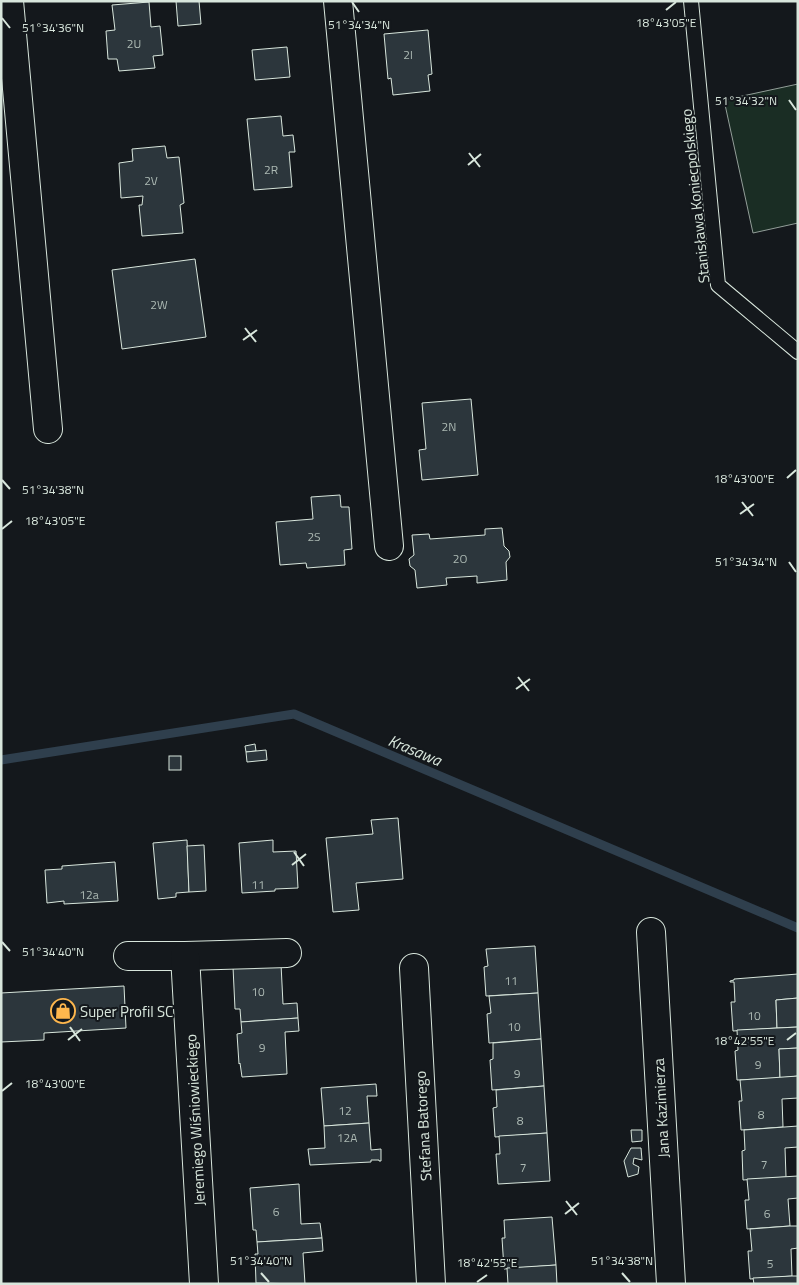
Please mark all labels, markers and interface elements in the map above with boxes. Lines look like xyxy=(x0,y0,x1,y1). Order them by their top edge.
text: 18°43'05"E xyxy=(636,13,697,32)
text: 51°34'34"N xyxy=(328,15,390,34)
text: 51°34'36"N xyxy=(22,18,84,37)
house number: 2U xyxy=(127,34,141,53)
house number: 2l xyxy=(403,45,413,64)
text: 51°34'32"N xyxy=(715,91,777,110)
street label: Stanisława Koniecpolskiego xyxy=(674,108,716,284)
house number: 2R xyxy=(264,160,278,179)
house number: 2V xyxy=(144,171,158,190)
house number: 2W xyxy=(150,295,168,314)
house number: 2N xyxy=(442,417,456,436)
text: 18°43'00"E xyxy=(714,469,775,488)
text: 51°34'38"N xyxy=(22,480,84,499)
text: 18°43'05"E xyxy=(25,511,86,530)
house number: 2S xyxy=(307,527,321,546)
house number: 2O xyxy=(453,549,467,568)
text: 51°34'34"N xyxy=(715,552,777,571)
water label: Krasawa xyxy=(385,728,446,772)
house number: 11 xyxy=(251,875,265,894)
house number: 12a xyxy=(79,885,99,904)
text: 51°34'40"N xyxy=(22,942,84,961)
house number: 11 xyxy=(504,971,518,990)
house number: 10 xyxy=(251,982,265,1001)
shop icon: Super Profil SC xyxy=(50,998,76,1024)
place label: Super Profil SC xyxy=(80,1000,173,1023)
house number: 10 xyxy=(747,1006,761,1025)
house number: 10 xyxy=(507,1017,521,1036)
text: 18°42'55"E xyxy=(714,1031,775,1050)
street label: Jeremiego Wiśniowieckiego xyxy=(179,1033,211,1206)
house number: 9 xyxy=(259,1038,266,1057)
house number: 9 xyxy=(755,1055,762,1074)
street label: Jana Kazimierza xyxy=(647,1057,675,1158)
house number: 9 xyxy=(514,1064,521,1083)
street label: Stefana Batorego xyxy=(409,1070,437,1182)
text: 18°43'00"E xyxy=(25,1074,86,1093)
house number: 12 xyxy=(338,1101,352,1120)
house number: 8 xyxy=(758,1105,765,1124)
house number: 8 xyxy=(517,1111,524,1130)
house number: 12A xyxy=(337,1128,357,1147)
house number: 7 xyxy=(761,1155,767,1174)
house number: 7 xyxy=(520,1158,526,1177)
house number: 6 xyxy=(273,1202,280,1221)
house number: 6 xyxy=(764,1204,771,1223)
text: 51°34'40"N xyxy=(230,1251,292,1270)
text: 51°34'38"N xyxy=(591,1251,653,1270)
text: 18°42'55"E xyxy=(457,1253,518,1272)
house number: 5 xyxy=(767,1254,774,1273)

